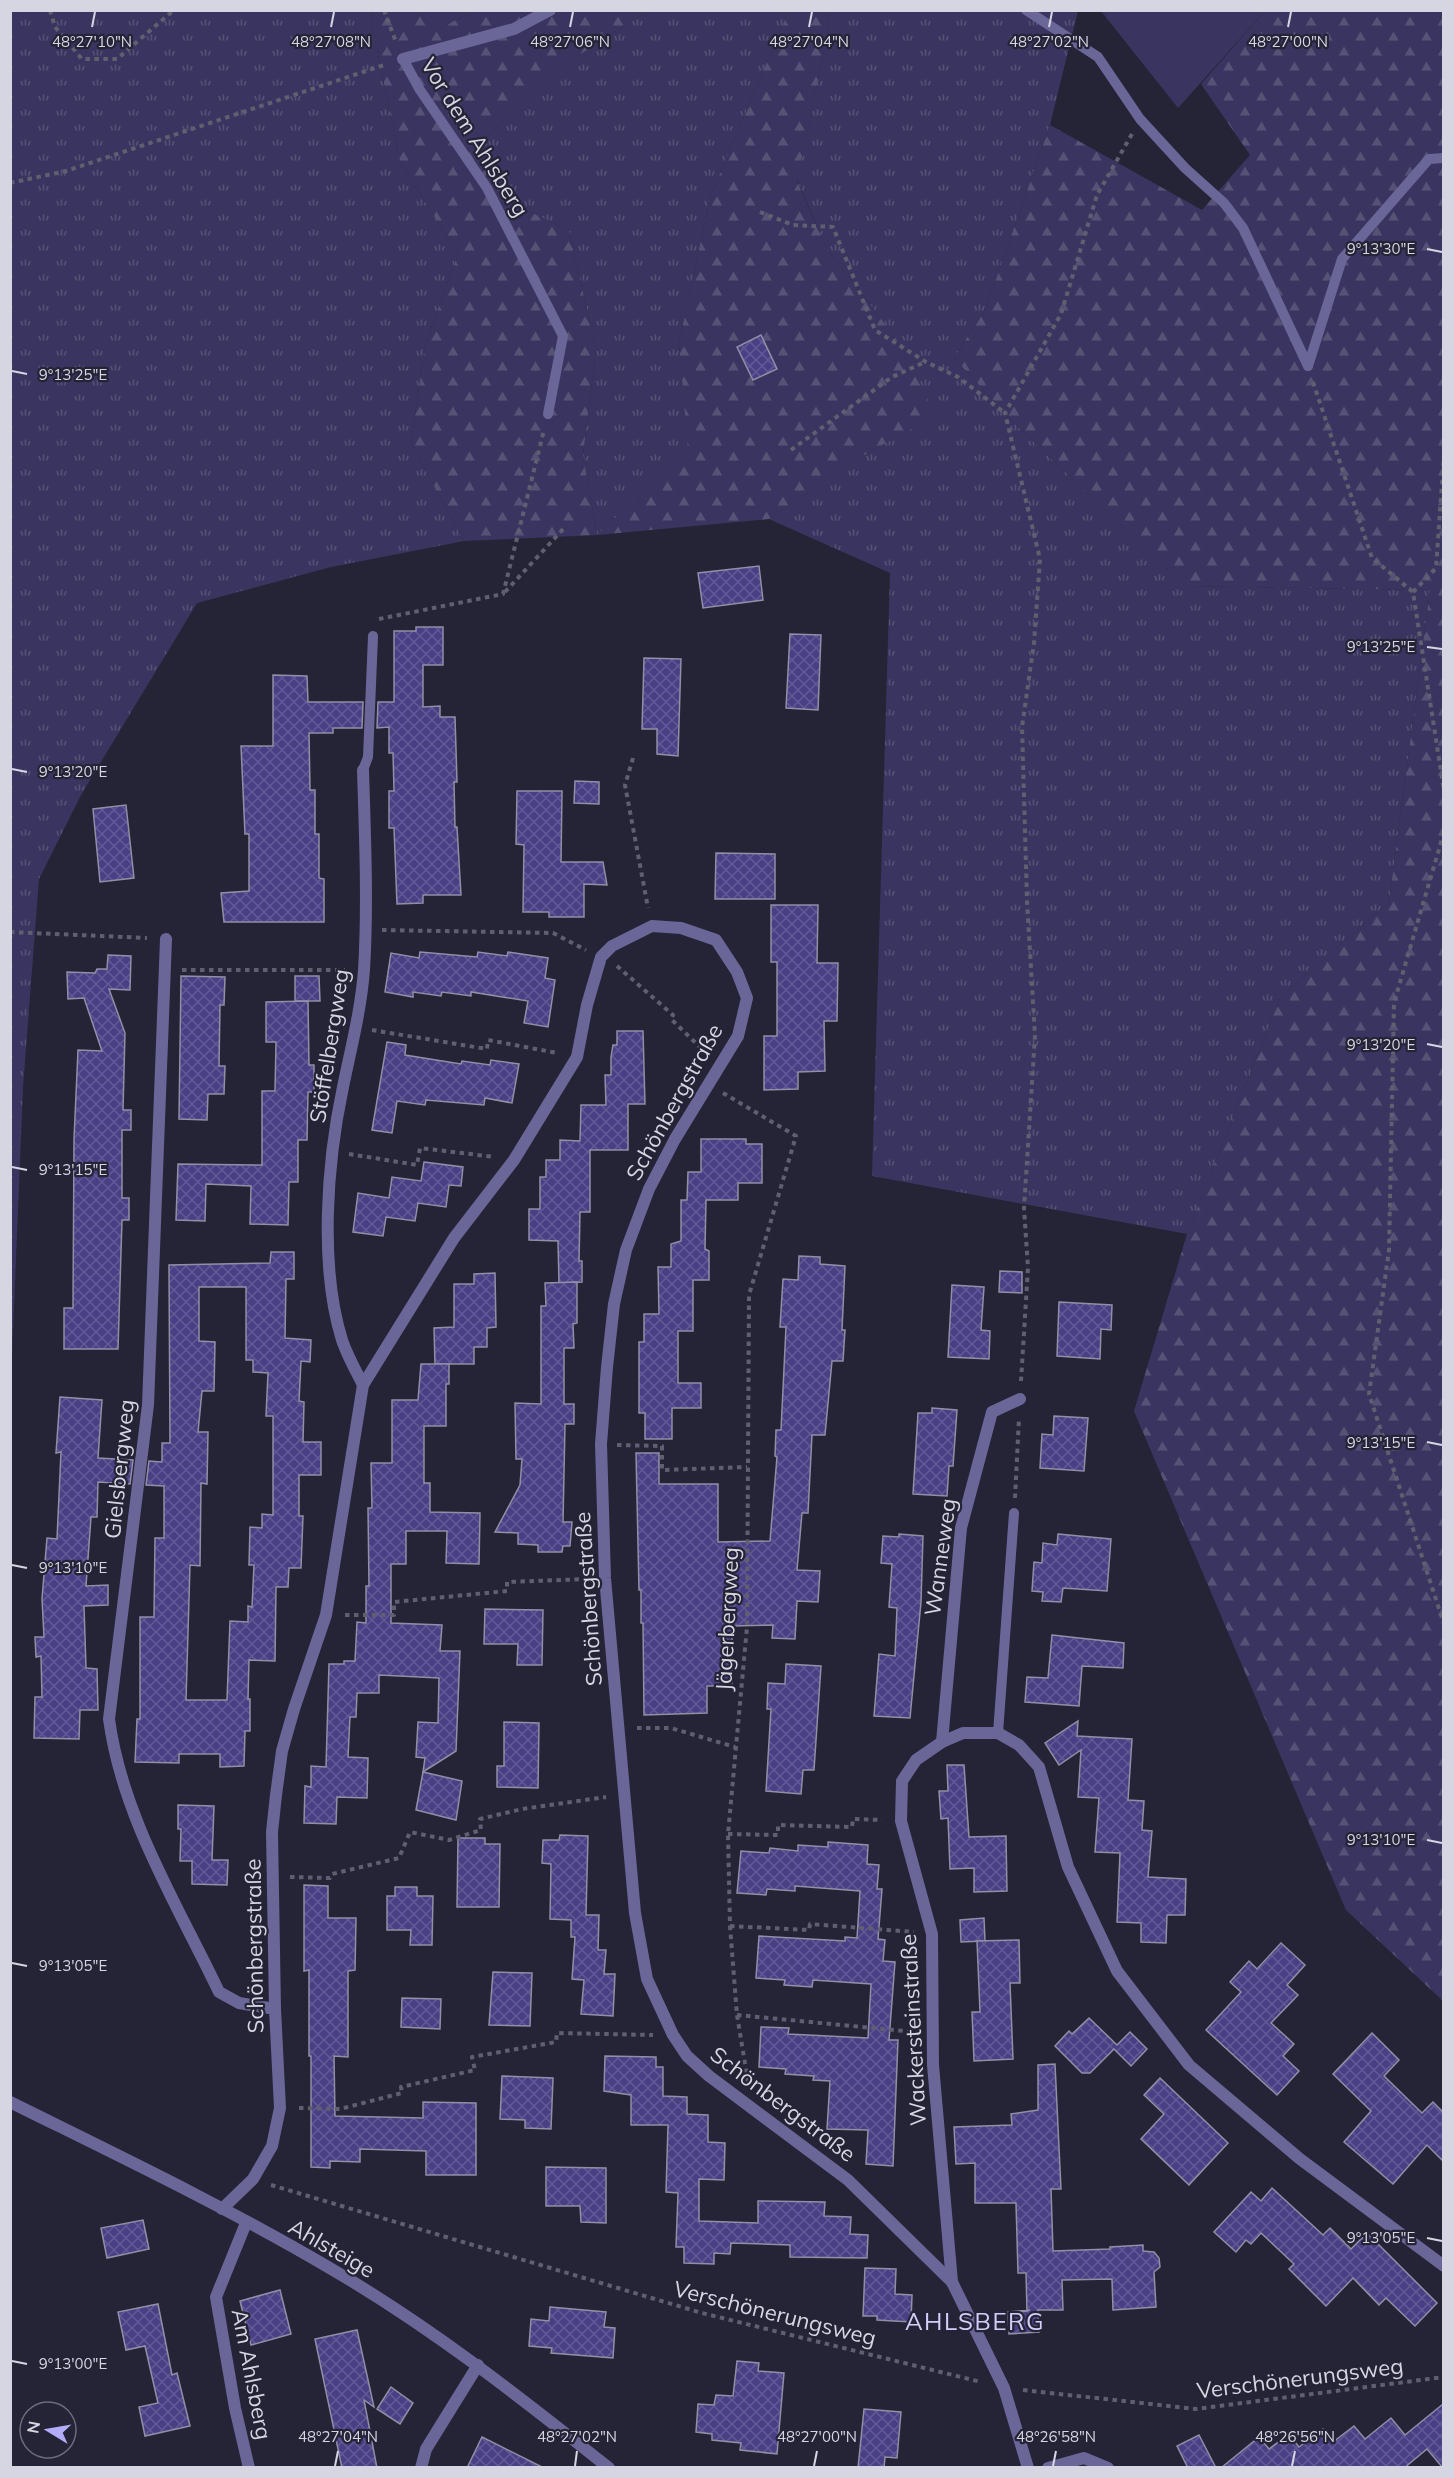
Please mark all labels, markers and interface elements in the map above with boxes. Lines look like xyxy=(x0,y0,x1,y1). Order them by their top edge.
text: 48°27'10"N xyxy=(52,32,132,51)
text: 48°27'08"N xyxy=(291,32,371,51)
text: 48°27'06"N xyxy=(530,32,610,51)
text: 48°27'04"N xyxy=(769,32,849,51)
text: 48°27'02"N xyxy=(1009,32,1089,51)
text: 48°27'00"N xyxy=(1248,32,1328,51)
street label: Vor dem Ahlsberg xyxy=(415,52,535,222)
text: 9°13'30"E xyxy=(1347,239,1415,258)
text: 9°13'25"E xyxy=(39,365,107,384)
text: 9°13'25"E xyxy=(1347,637,1415,656)
text: 9°13'20"E xyxy=(39,762,107,781)
street label: Stöffelbergweg xyxy=(303,967,355,1125)
street label: Schönbergstraße xyxy=(619,1019,729,1185)
text: 9°13'20"E xyxy=(1347,1035,1415,1054)
text: 9°13'15"E xyxy=(39,1160,107,1179)
street label: Gielsbergweg xyxy=(98,1398,140,1540)
text: 9°13'15"E xyxy=(1347,1433,1415,1452)
street label: Wanneweg xyxy=(918,1497,962,1617)
street label: Schönbergstraße xyxy=(568,1511,608,1687)
street label: Jägerbergweg xyxy=(709,1546,745,1692)
text: 9°13'10"E xyxy=(39,1558,107,1577)
text: 9°13'10"E xyxy=(1347,1830,1415,1849)
street label: Schönbergstraße xyxy=(238,1858,270,2034)
street label: Wackersteinstraße xyxy=(894,1933,932,2127)
text: 9°13'05"E xyxy=(39,1956,107,1975)
street label: Schönbergstraße xyxy=(705,2040,861,2168)
street label: Ahlsteige xyxy=(284,2212,380,2284)
text: 9°13'05"E xyxy=(1347,2228,1415,2247)
street label: Verschönerungsweg xyxy=(671,2274,879,2352)
street label: Am Ahlsberg xyxy=(226,2306,278,2442)
district label: AHLSBERG xyxy=(905,2306,1045,2336)
street label: Verschönerungsweg xyxy=(1195,2351,1405,2405)
text: 9°13'00"E xyxy=(39,2354,107,2373)
north arrow xyxy=(18,2400,78,2460)
text: N xyxy=(22,2419,44,2435)
text: 48°27'04"N xyxy=(298,2427,378,2446)
text: 48°27'02"N xyxy=(537,2427,617,2446)
text: 48°27'00"N xyxy=(777,2427,857,2446)
text: 48°26'58"N xyxy=(1016,2427,1096,2446)
text: 48°26'56"N xyxy=(1255,2427,1335,2446)

